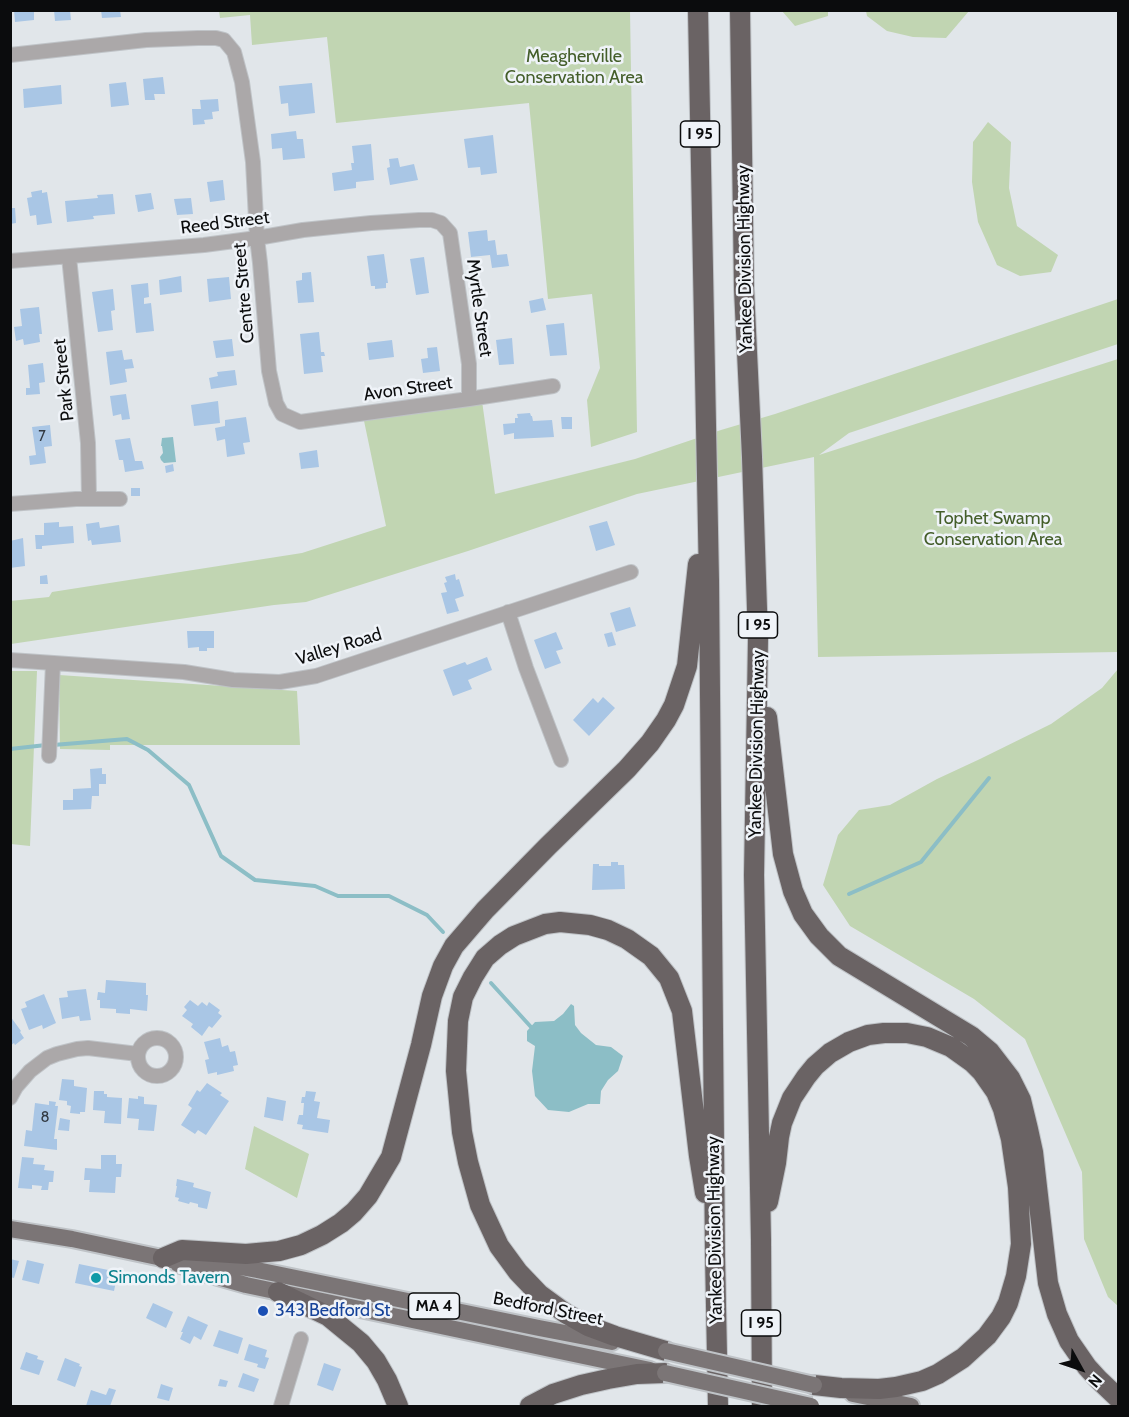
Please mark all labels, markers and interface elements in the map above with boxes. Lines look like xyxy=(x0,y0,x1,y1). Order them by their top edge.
park label: Meagherville Conservation Area xyxy=(505,46,643,88)
road number: I 95 xyxy=(680,121,720,147)
street label: Yankee Division Highway xyxy=(733,165,757,353)
street label: Reed Street xyxy=(179,207,271,239)
street label: Centre Street xyxy=(229,242,259,344)
street label: Myrtle Street xyxy=(461,258,497,358)
street label: Park Street xyxy=(49,338,79,422)
street label: Avon Street xyxy=(362,372,454,406)
house number: 7 xyxy=(38,428,46,446)
park label: Tophet Swamp Conservation Area xyxy=(924,508,1062,550)
road number: I 95 xyxy=(738,612,777,638)
street label: Valley Road xyxy=(293,624,385,670)
street label: Yankee Division Highway xyxy=(745,650,769,838)
house number: 8 xyxy=(40,1109,50,1127)
street label: Yankee Division Highway xyxy=(703,1136,727,1324)
place label: Simonds Tavern xyxy=(108,1267,230,1289)
marker: Simonds Tavern xyxy=(89,1271,103,1285)
street label: Bedford Street xyxy=(491,1288,605,1330)
road number: MA 4 xyxy=(408,1293,460,1319)
place label: 343 Bedford St xyxy=(275,1300,390,1322)
marker: 343 Bedford St xyxy=(256,1304,270,1318)
road number: I 95 xyxy=(742,1310,780,1336)
north arrow xyxy=(1051,1339,1111,1399)
text: N xyxy=(1084,1370,1106,1391)

